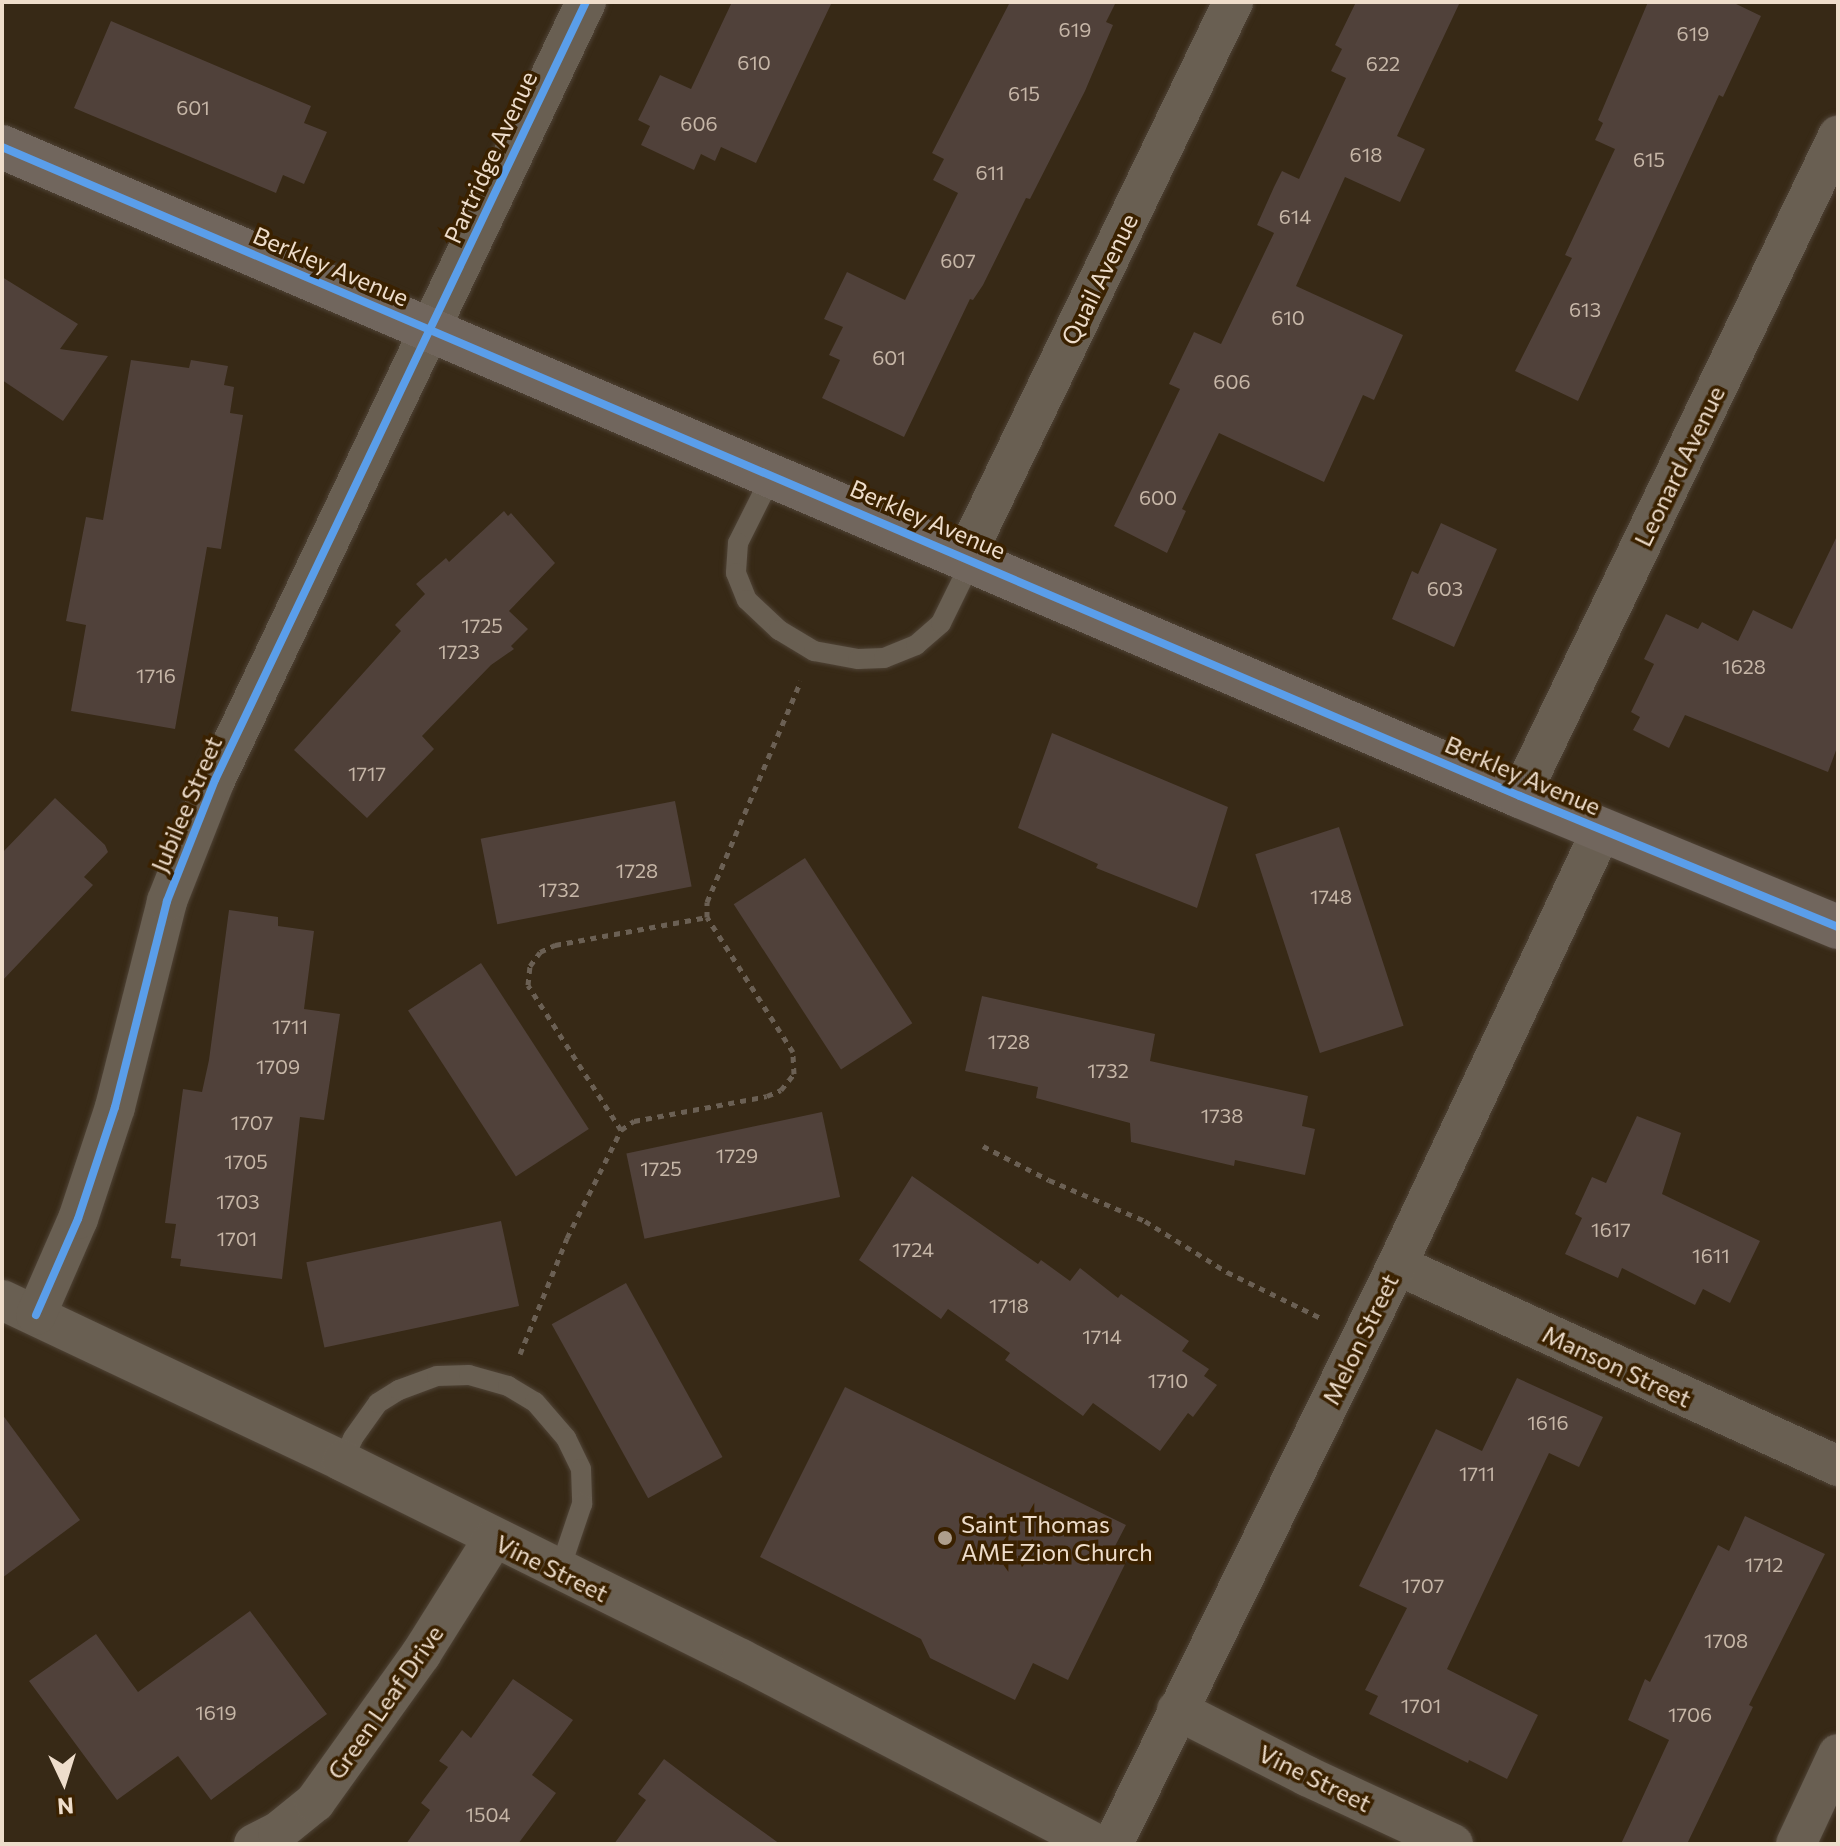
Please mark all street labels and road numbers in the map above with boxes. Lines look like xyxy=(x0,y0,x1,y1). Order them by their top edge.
street label: Partridge Avenue xyxy=(438,66,542,248)
street label: Quail Avenue xyxy=(1055,209,1143,349)
street label: Berkley Avenue xyxy=(249,220,413,312)
street label: Leonard Avenue xyxy=(1628,381,1730,551)
street label: Berkley Avenue xyxy=(846,473,1010,565)
street label: Berkley Avenue xyxy=(1441,729,1605,821)
street label: Jubilee Street xyxy=(144,732,228,876)
street label: Melon Street xyxy=(1316,1269,1404,1409)
street label: Manson Street xyxy=(1538,1319,1696,1413)
street label: Vine Street xyxy=(491,1528,613,1608)
street label: Green Leaf Drive xyxy=(321,1619,449,1785)
street label: Vine Street xyxy=(1254,1738,1376,1818)

